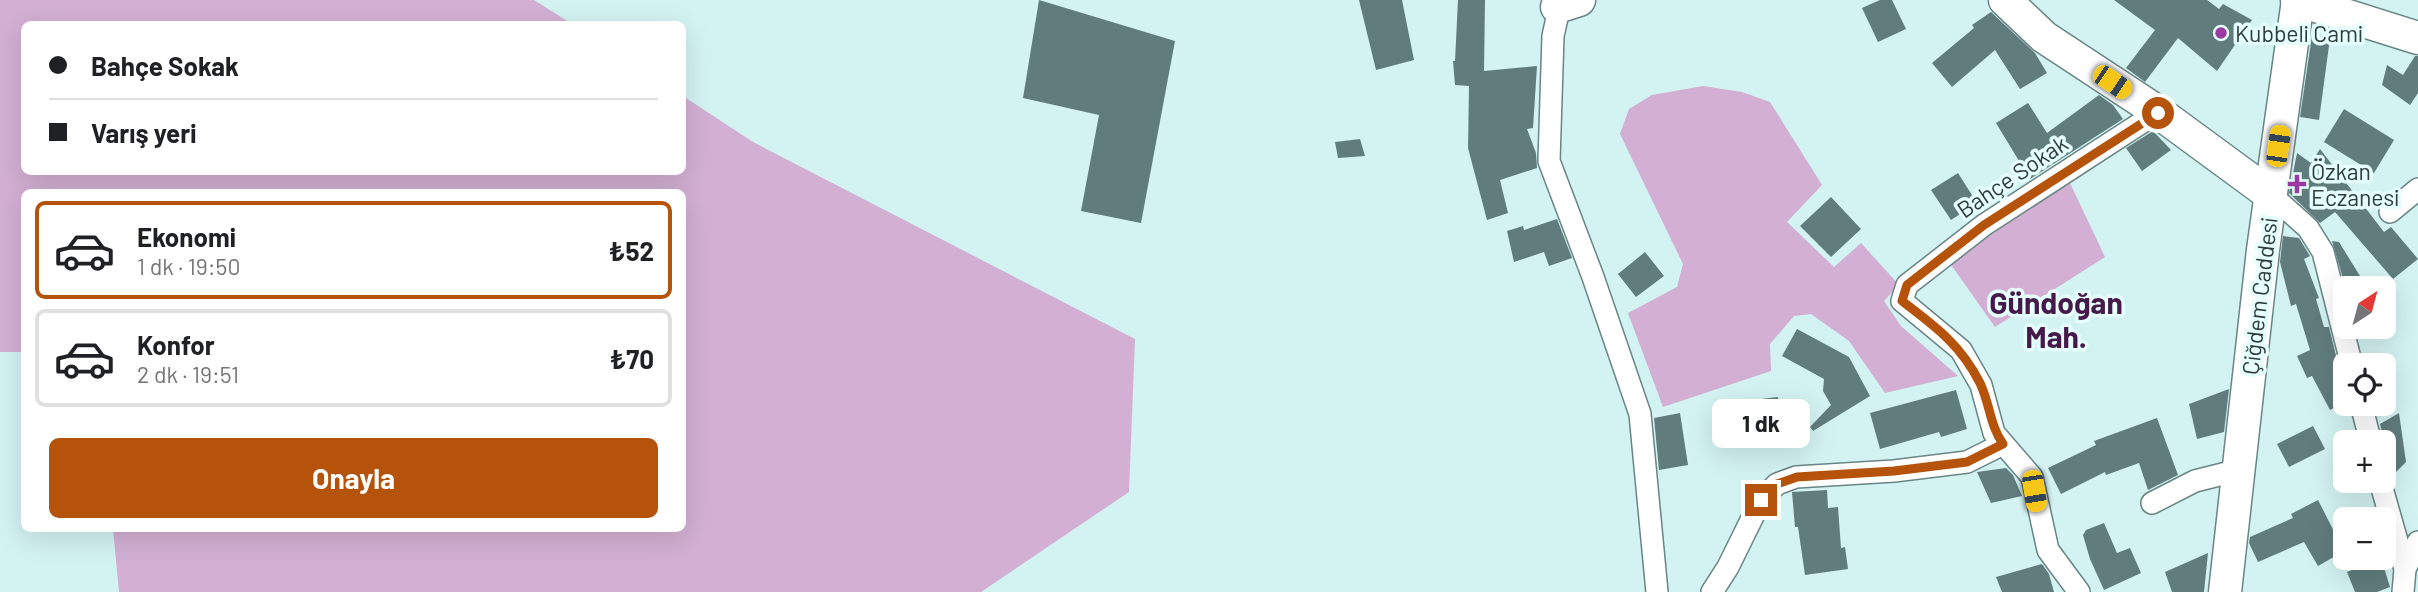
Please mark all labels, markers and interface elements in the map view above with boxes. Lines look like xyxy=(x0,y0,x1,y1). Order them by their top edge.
place label: Kubbeli Cami xyxy=(2235,19,2363,47)
marker: Kubbeli Cami xyxy=(2213,25,2229,41)
text: Bahçe Sokak xyxy=(91,50,239,81)
car xyxy=(2089,62,2136,102)
route start xyxy=(2142,97,2174,129)
text: Varış yeri xyxy=(91,117,196,148)
car xyxy=(2265,124,2292,168)
street label: Bahçe Sokak xyxy=(1951,129,2073,223)
place label: Özkan Eczanesi xyxy=(2311,157,2399,211)
marker: Özkan Eczanesi xyxy=(2289,176,2305,192)
street label: Çiğdem Caddesi xyxy=(2235,216,2283,376)
icon: car xyxy=(53,219,116,282)
text: Ekonomi xyxy=(137,221,236,252)
text: ₺52 xyxy=(609,235,654,266)
text: 1 dk · 19:50 xyxy=(137,252,240,280)
north arrow xyxy=(2333,276,2396,340)
map controls xyxy=(2333,276,2396,570)
district label: Gündoğan Mah. xyxy=(1989,284,2123,354)
icon: car xyxy=(53,327,116,390)
text: Konfor xyxy=(137,329,215,360)
text: ₺70 xyxy=(609,343,654,374)
button: locate xyxy=(2333,353,2396,416)
text: 2 dk · 19:51 xyxy=(137,360,239,388)
callout: 1 dk xyxy=(1712,398,1810,448)
text: 1 dk xyxy=(1742,409,1780,437)
button: + xyxy=(2333,430,2396,493)
button: Onayla xyxy=(49,438,658,518)
car xyxy=(2021,469,2048,513)
route end xyxy=(1745,484,1777,516)
button: − xyxy=(2333,507,2396,570)

